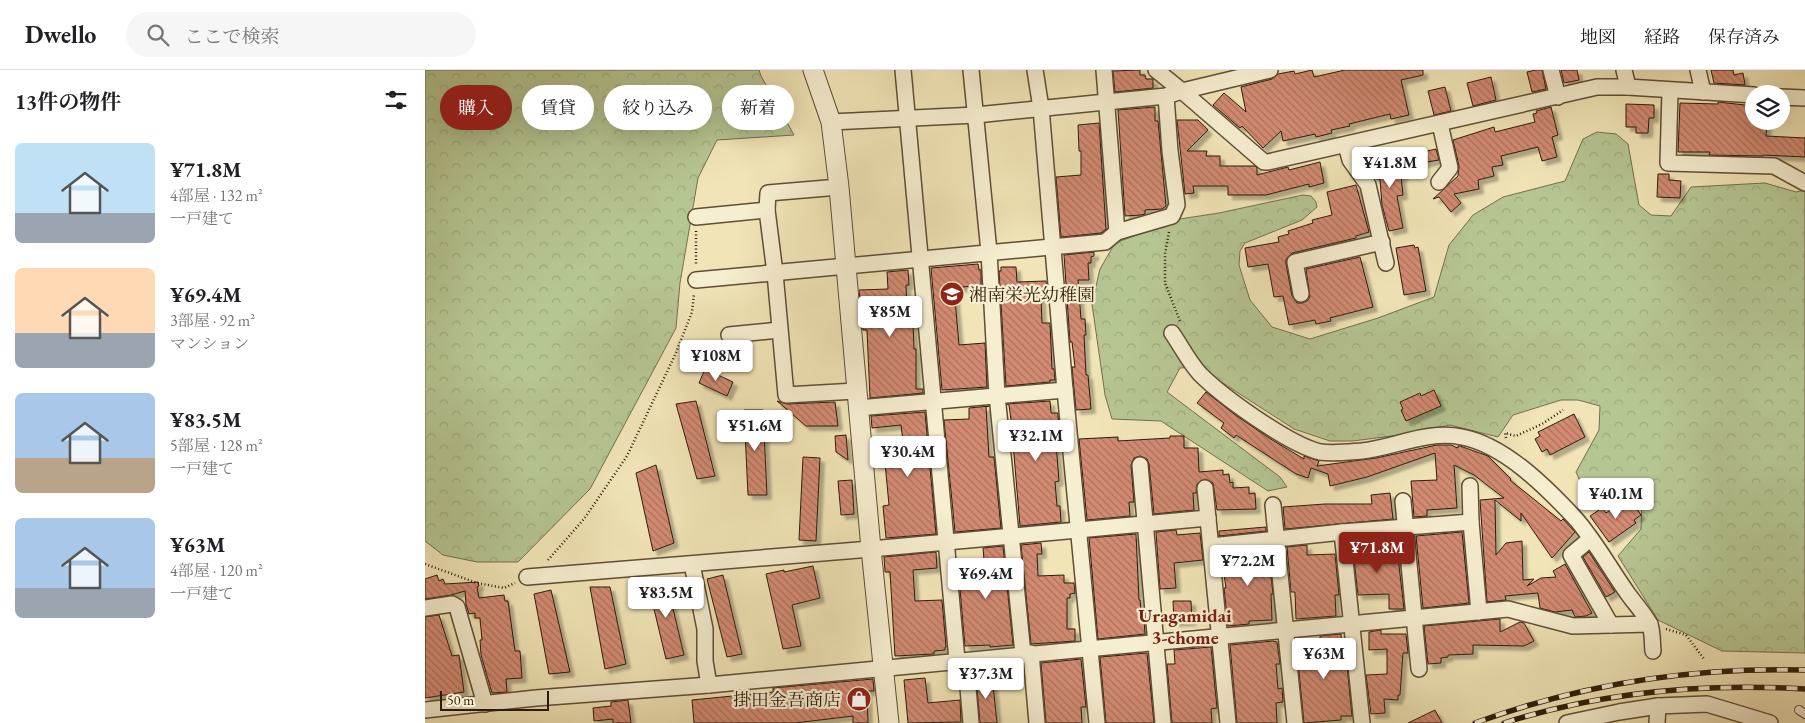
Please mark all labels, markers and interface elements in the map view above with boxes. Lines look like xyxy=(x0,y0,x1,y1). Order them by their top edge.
search box xyxy=(126,12,476,57)
text: Dwello xyxy=(25,19,96,50)
icon: search xyxy=(144,21,172,49)
text: ここで検索 xyxy=(184,24,279,49)
text: 地図 xyxy=(1580,25,1616,48)
text: 経路 xyxy=(1644,25,1680,48)
text: 保存済み xyxy=(1708,25,1780,48)
chip: 購入 xyxy=(440,85,512,130)
chip: 賃貸 xyxy=(522,85,594,130)
chip: 絞り込み xyxy=(604,85,712,130)
chip: 新着 xyxy=(722,85,794,130)
map controls xyxy=(1745,85,1790,130)
button: layers xyxy=(1745,85,1790,130)
icon: filters xyxy=(382,86,410,114)
text: 13件の物件 xyxy=(15,88,121,115)
pin: ¥41.8M xyxy=(1349,146,1431,189)
text: ¥41.8M xyxy=(1363,152,1417,173)
text: ¥71.8M xyxy=(170,156,241,183)
icon: home xyxy=(55,163,115,223)
text: 4部屋 · 132 m² xyxy=(170,185,263,206)
text: 一戸建て xyxy=(170,208,234,229)
text: ¥69.4M xyxy=(170,281,241,308)
school or university icon: 湘南栄光幼稚園 xyxy=(939,281,965,307)
place label: 湘南栄光幼稚園 xyxy=(969,283,1095,306)
icon: home xyxy=(55,288,115,348)
pin: ¥85M xyxy=(860,296,920,338)
text: ¥85M xyxy=(869,301,911,322)
text: 3部屋 · 92 m² xyxy=(170,310,255,331)
text: マンション xyxy=(170,333,249,354)
pin: ¥108M xyxy=(681,340,751,382)
text: ¥108M xyxy=(691,345,741,366)
text: ¥83.5M xyxy=(170,406,241,433)
pin: ¥51.6M xyxy=(714,410,796,452)
icon: home xyxy=(55,413,115,473)
text: ¥51.6M xyxy=(728,415,782,436)
pin: ¥32.1M xyxy=(995,420,1077,462)
text: ¥32.1M xyxy=(1009,425,1063,446)
text: 5部屋 · 128 m² xyxy=(170,435,263,456)
pin: ¥30.4M xyxy=(867,436,949,478)
text: ¥30.4M xyxy=(881,441,935,462)
text: 一戸建て xyxy=(170,458,234,479)
pin: ¥40.1M xyxy=(1575,478,1657,520)
text: ¥40.1M xyxy=(1589,483,1643,504)
text: ¥63M xyxy=(170,531,225,558)
pin: ¥71.8M xyxy=(1336,532,1418,574)
text: ¥71.8M xyxy=(1350,537,1404,558)
icon: home xyxy=(55,538,115,598)
pin: ¥72.2M xyxy=(1207,544,1289,587)
text: ¥72.2M xyxy=(1221,550,1275,571)
pin: ¥69.4M xyxy=(945,558,1027,600)
text: 4部屋 · 120 m² xyxy=(170,560,263,581)
text: ¥69.4M xyxy=(959,563,1013,584)
pin: ¥83.5M xyxy=(625,576,707,619)
text: ¥83.5M xyxy=(639,582,693,603)
text: 一戸建て xyxy=(170,583,234,604)
district label: Uragamidai 3-chome xyxy=(1138,603,1232,650)
pin: ¥63M xyxy=(1294,638,1354,680)
text: ¥63M xyxy=(1303,643,1345,664)
pin: ¥37.3M xyxy=(945,658,1027,700)
text: ¥37.3M xyxy=(959,663,1013,684)
shop icon: 掛田金吾商店 xyxy=(846,686,872,712)
scale bar xyxy=(440,688,549,711)
place label: 掛田金吾商店 xyxy=(733,688,841,711)
text: 50 m xyxy=(447,691,474,709)

